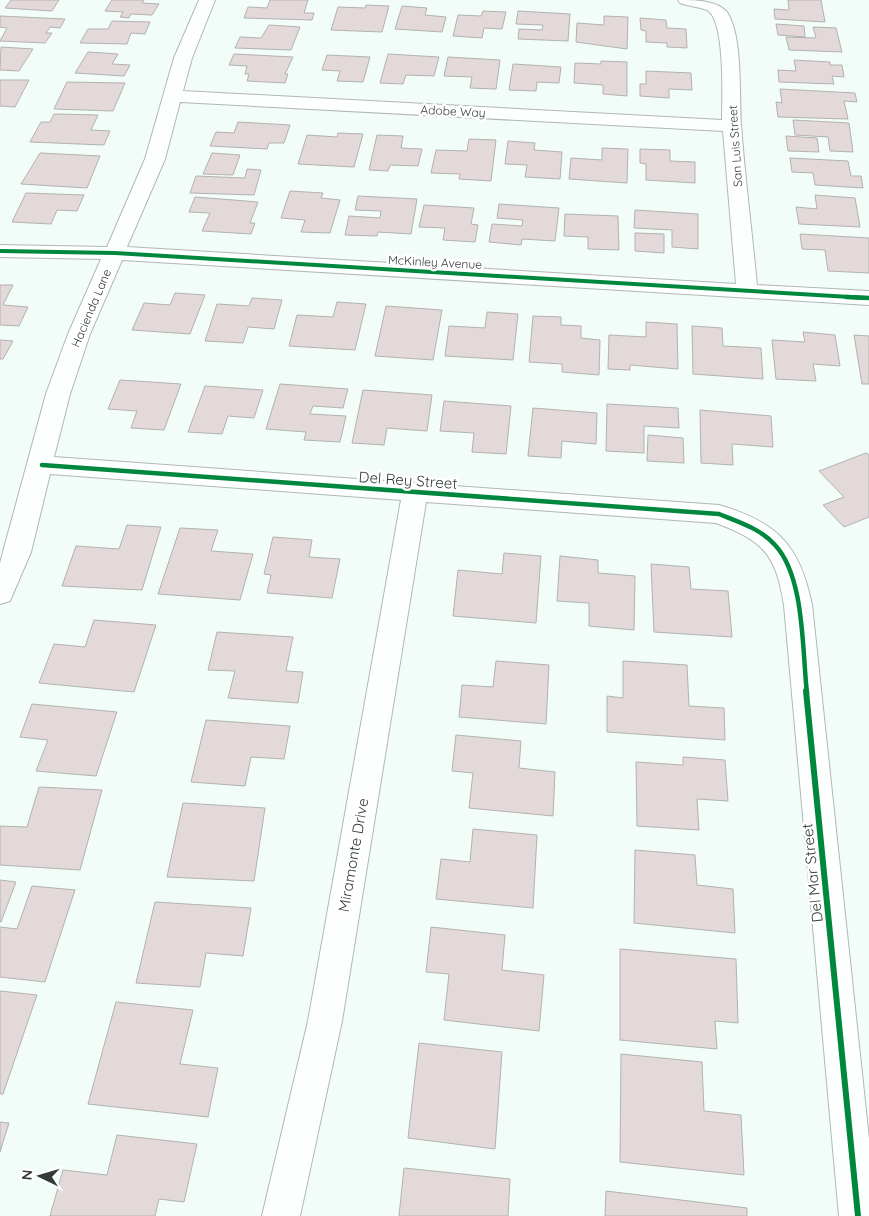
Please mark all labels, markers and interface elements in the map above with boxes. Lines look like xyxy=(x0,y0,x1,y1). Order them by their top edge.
street label: Adobe Way xyxy=(420,102,486,120)
street label: San Luis Street xyxy=(725,105,745,187)
street label: McKinley Avenue xyxy=(388,252,483,272)
street label: Hacienda Lane xyxy=(68,266,114,349)
street label: Del Rey Street xyxy=(358,467,458,493)
street label: Miramonte Drive xyxy=(334,797,372,913)
street label: Del Mar Street xyxy=(797,823,827,923)
north arrow xyxy=(15,1151,65,1201)
text: N xyxy=(18,1169,36,1181)

